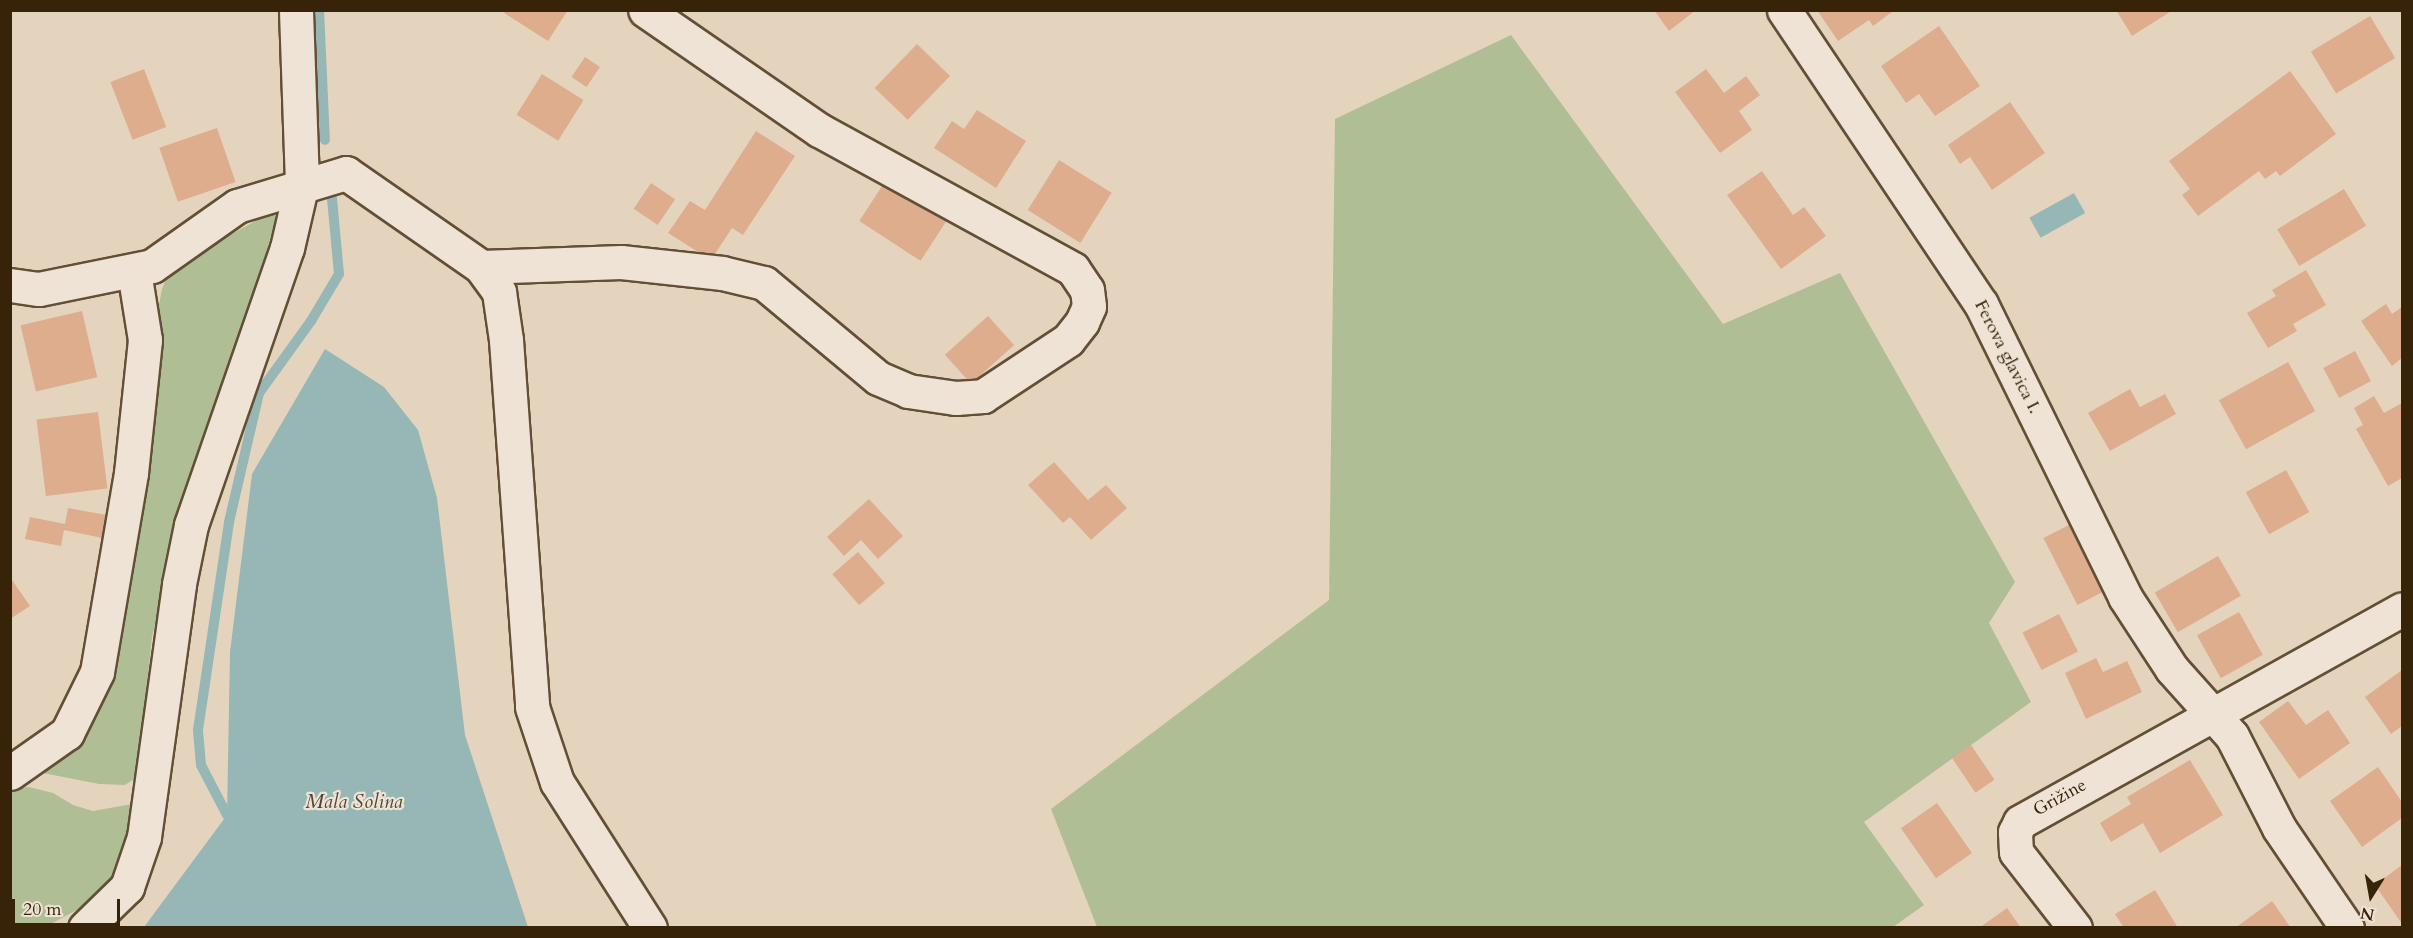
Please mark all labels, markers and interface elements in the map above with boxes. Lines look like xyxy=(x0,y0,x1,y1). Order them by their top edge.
street label: Ferova glavica I. xyxy=(1969,297,2045,417)
street label: Grižine xyxy=(2030,775,2090,821)
water label: Mala Solina xyxy=(305,789,403,813)
north arrow xyxy=(2341,866,2401,926)
scale bar xyxy=(15,887,123,925)
text: 20 m xyxy=(23,897,62,922)
text: N xyxy=(2359,902,2376,926)

